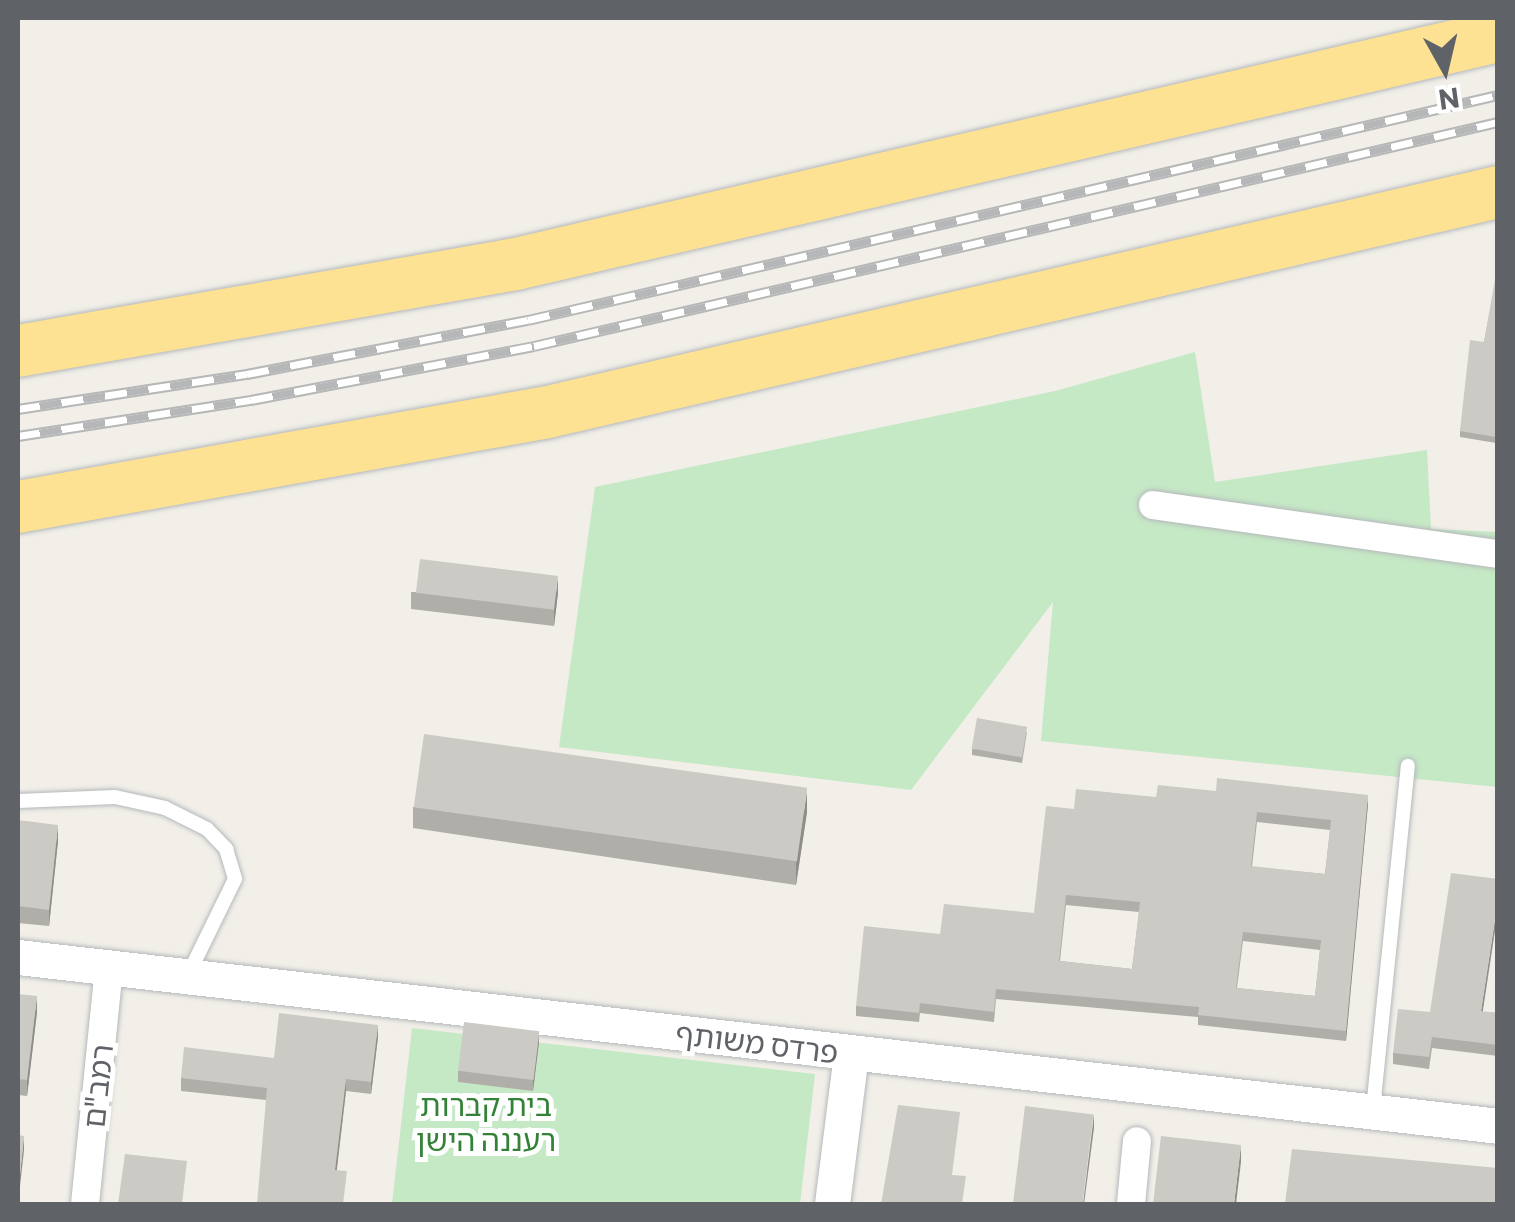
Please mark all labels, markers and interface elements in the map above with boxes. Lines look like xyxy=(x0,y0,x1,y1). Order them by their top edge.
north arrow xyxy=(1395,20,1495,120)
text: N xyxy=(1436,81,1462,118)
street label: פרדס משותף xyxy=(673,1014,841,1070)
street label: רמב"ם xyxy=(75,1042,119,1130)
park label: בית קברות רעננה הישן xyxy=(416,1086,556,1156)

